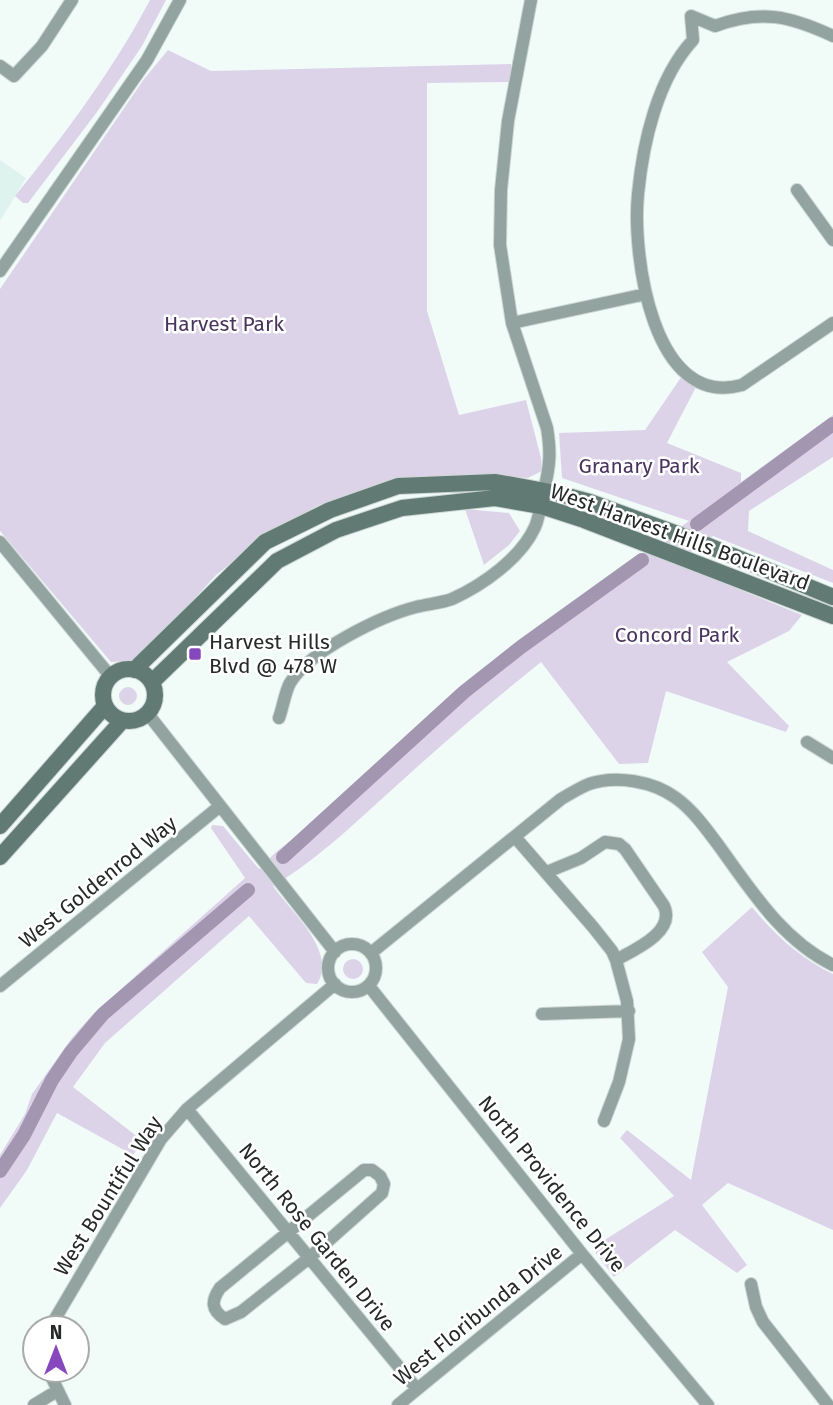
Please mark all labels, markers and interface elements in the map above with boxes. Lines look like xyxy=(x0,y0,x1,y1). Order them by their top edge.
park label: Harvest Park xyxy=(164,311,284,337)
park label: Granary Park xyxy=(578,453,700,479)
street label: West Harvest Hills Boulevard xyxy=(547,478,813,596)
park label: Concord Park xyxy=(615,622,740,648)
place label: Harvest Hills Blvd @ 478 W xyxy=(209,629,337,679)
marker: Harvest Hills Blvd @ 478 W xyxy=(187,646,203,662)
street label: West Goldenrod Way xyxy=(14,810,183,954)
street label: North Providence Drive xyxy=(473,1090,631,1278)
street label: West Bountiful Way xyxy=(48,1111,168,1281)
street label: North Rose Garden Drive xyxy=(233,1138,401,1336)
street label: West Floribunda Drive xyxy=(388,1239,568,1391)
north arrow xyxy=(21,1314,91,1384)
text: N xyxy=(50,1321,62,1344)

